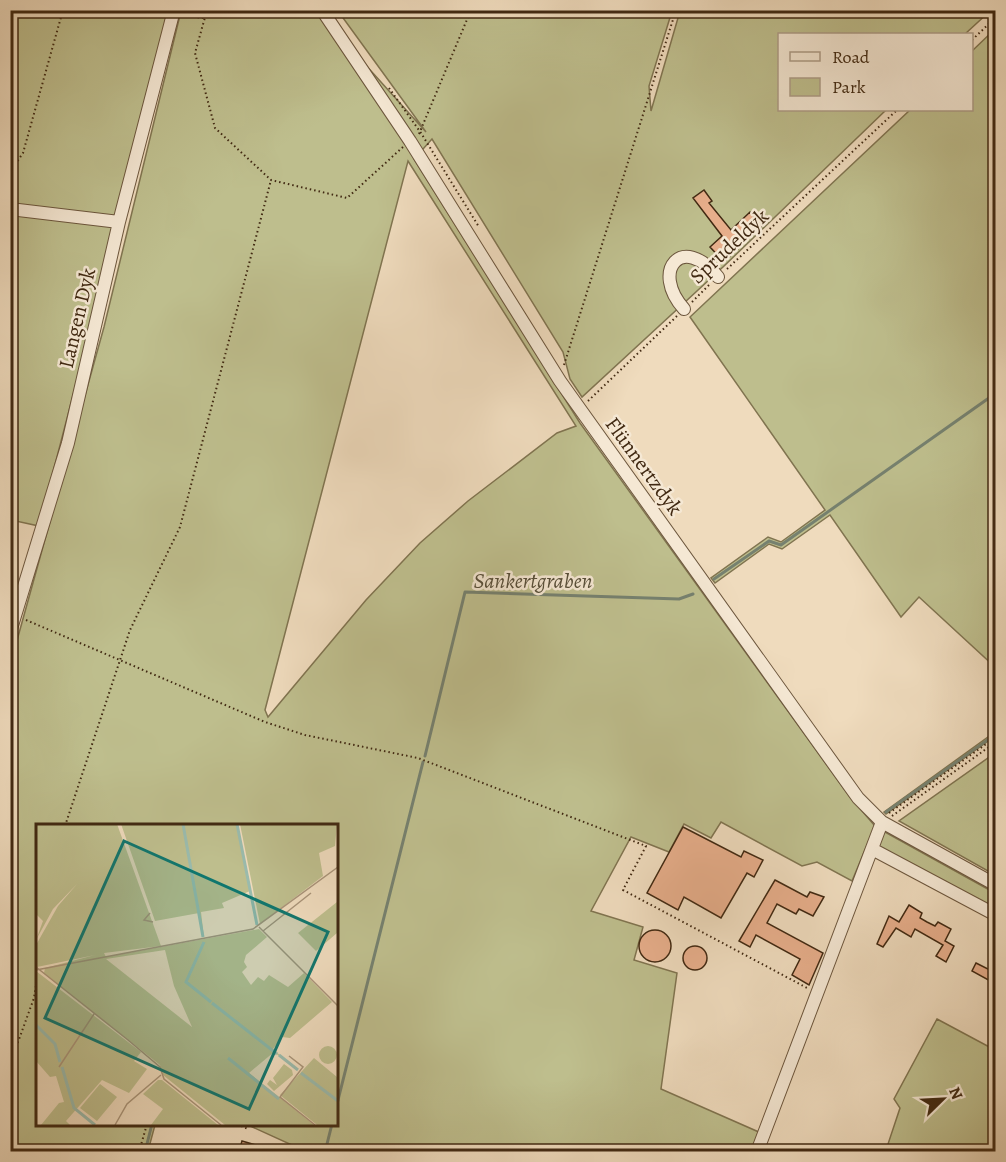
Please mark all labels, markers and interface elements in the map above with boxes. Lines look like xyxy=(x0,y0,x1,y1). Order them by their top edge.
legend xyxy=(778,33,973,111)
text: Road xyxy=(832,45,870,69)
text: Park xyxy=(832,75,866,99)
street label: Sprudeldyk xyxy=(683,202,775,290)
street label: Langen Dyk xyxy=(52,264,102,371)
street label: Flünnertzdyk xyxy=(599,411,690,521)
water label: Sankertgraben xyxy=(473,566,593,596)
inset map xyxy=(36,824,338,1126)
north arrow xyxy=(913,1069,973,1129)
text: N xyxy=(943,1084,968,1103)

